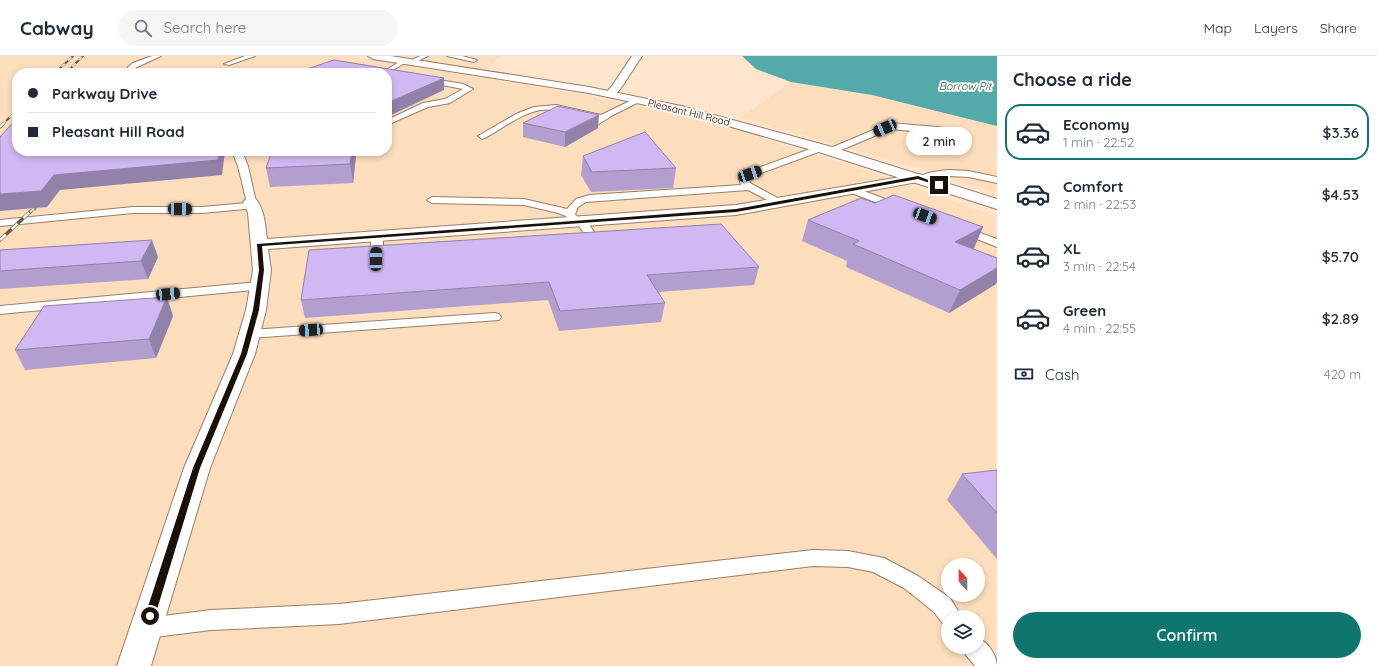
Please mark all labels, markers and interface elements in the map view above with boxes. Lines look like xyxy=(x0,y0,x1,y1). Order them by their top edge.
search box xyxy=(118,10,398,46)
text: Cabway xyxy=(20,16,94,40)
icon: search xyxy=(132,17,154,39)
text: Search here xyxy=(164,18,246,37)
text: Map xyxy=(1203,19,1232,37)
text: Layers xyxy=(1254,19,1298,37)
text: Share xyxy=(1320,19,1357,37)
text: Choose a ride xyxy=(1013,68,1132,91)
water label: Borrow Pit xyxy=(939,79,993,93)
text: Parkway Drive xyxy=(52,84,157,103)
street label: Pleasant Hill Road xyxy=(646,96,731,129)
icon: car xyxy=(1015,114,1051,150)
text: Economy xyxy=(1063,115,1130,134)
car xyxy=(872,118,898,138)
text: Pleasant Hill Road xyxy=(52,122,184,141)
text: $3.36 xyxy=(1323,123,1359,142)
callout: 2 min xyxy=(906,127,972,155)
text: 2 min xyxy=(922,133,956,149)
text: 1 min · 22:52 xyxy=(1063,134,1134,150)
car xyxy=(737,164,763,184)
route end xyxy=(930,176,948,194)
icon: car xyxy=(1015,176,1051,212)
text: Comfort xyxy=(1063,177,1124,196)
text: $4.53 xyxy=(1322,185,1359,204)
text: 2 min · 22:53 xyxy=(1063,196,1136,212)
car xyxy=(168,203,192,215)
car xyxy=(912,206,938,226)
icon: car xyxy=(1015,238,1051,274)
text: XL xyxy=(1063,239,1081,258)
car xyxy=(370,247,382,271)
text: $5.70 xyxy=(1322,247,1359,266)
text: 3 min · 22:54 xyxy=(1063,258,1136,274)
car xyxy=(156,287,180,301)
icon: car xyxy=(1015,300,1051,336)
text: Green xyxy=(1063,301,1106,320)
text: $2.89 xyxy=(1322,309,1359,328)
text: 4 min · 22:55 xyxy=(1063,320,1136,336)
car xyxy=(299,323,323,337)
icon: cash xyxy=(1013,363,1035,385)
text: Cash xyxy=(1045,365,1079,384)
text: 420 m xyxy=(1324,366,1361,382)
north arrow xyxy=(941,558,985,602)
map controls xyxy=(941,558,985,654)
route start xyxy=(141,607,159,625)
button: layers xyxy=(941,610,985,654)
button: Confirm xyxy=(1013,612,1361,658)

